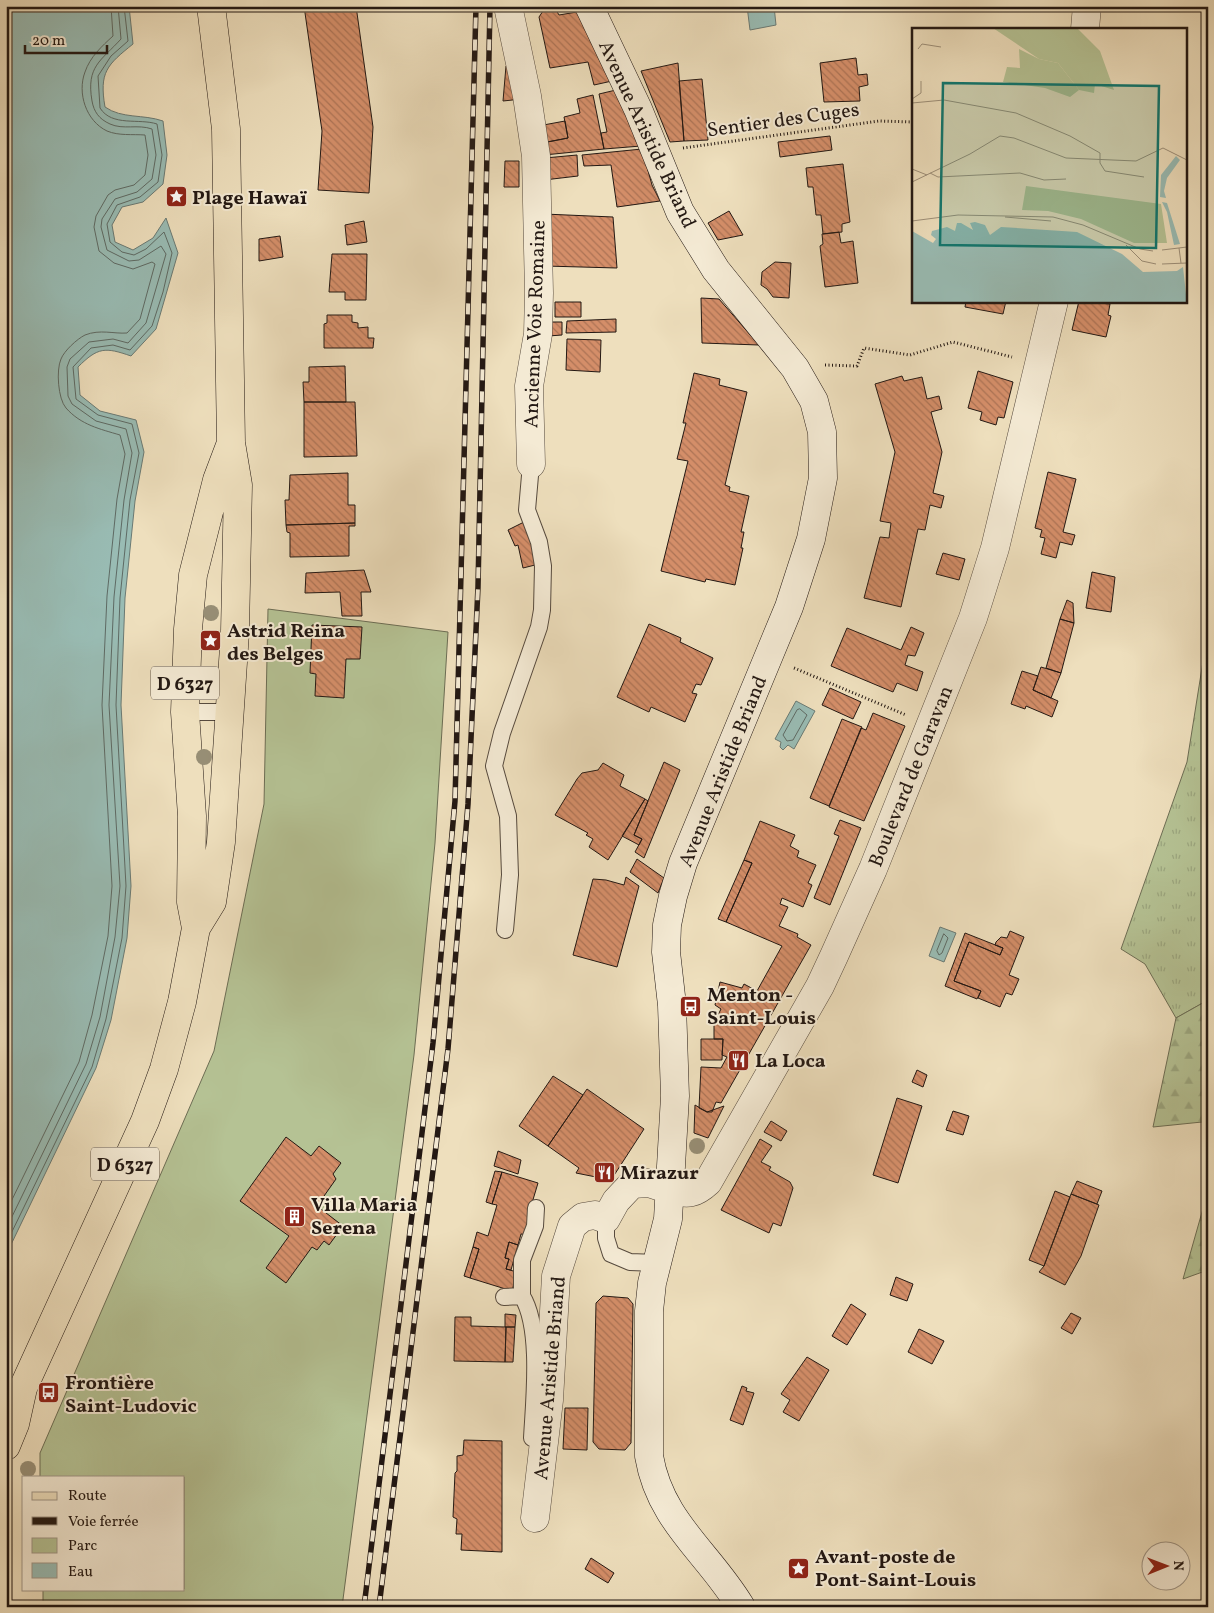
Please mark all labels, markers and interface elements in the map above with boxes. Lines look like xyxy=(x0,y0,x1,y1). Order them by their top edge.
scale bar xyxy=(25,22,108,54)
inset map xyxy=(912,28,1186,302)
text: 20 m xyxy=(32,31,65,52)
street label: Avenue Aristide Briand xyxy=(590,36,702,233)
street label: Sentier des Cuges xyxy=(705,96,861,146)
place icon: Plage Hawaï xyxy=(164,185,188,209)
place label: Plage Hawaï xyxy=(192,185,307,213)
street label: Ancienne Voie Romaine xyxy=(518,220,554,429)
place label: Astrid Reina des Belges xyxy=(227,618,345,669)
place icon: Astrid Reina des Belges xyxy=(199,629,223,653)
road number: D 6327 xyxy=(151,666,219,700)
street label: Avenue Aristide Briand xyxy=(673,672,775,872)
street label: Boulevard de Garavan xyxy=(863,682,961,872)
place label: Menton - Saint-Louis xyxy=(707,982,816,1033)
bus stop icon: Menton - Saint-Louis xyxy=(679,994,703,1018)
restaurant icon: La Loca xyxy=(727,1048,751,1072)
place label: La Loca xyxy=(755,1048,826,1076)
road number: D 6327 xyxy=(91,1148,159,1180)
restaurant icon: Mirazur xyxy=(592,1160,616,1184)
place label: Mirazur xyxy=(620,1160,699,1188)
place label: Villa Maria Serena xyxy=(311,1192,417,1243)
building icon: Villa Maria Serena xyxy=(283,1204,307,1228)
street label: Avenue Aristide Briand xyxy=(528,1275,574,1481)
place label: Frontière Saint-Ludovic xyxy=(65,1370,197,1421)
bus stop icon: Frontière Saint-Ludovic xyxy=(37,1381,61,1405)
legend xyxy=(22,1476,185,1590)
text: Route xyxy=(68,1486,107,1507)
text: Voie ferrée xyxy=(68,1512,139,1533)
text: Parc xyxy=(68,1536,97,1557)
north arrow xyxy=(1142,1540,1192,1590)
place label: Avant-poste de Pont-Saint-Louis xyxy=(815,1544,976,1595)
place icon: Avant-poste de Pont-Saint-Louis xyxy=(787,1556,811,1580)
text: N xyxy=(1168,1561,1187,1571)
text: Eau xyxy=(68,1562,93,1583)

